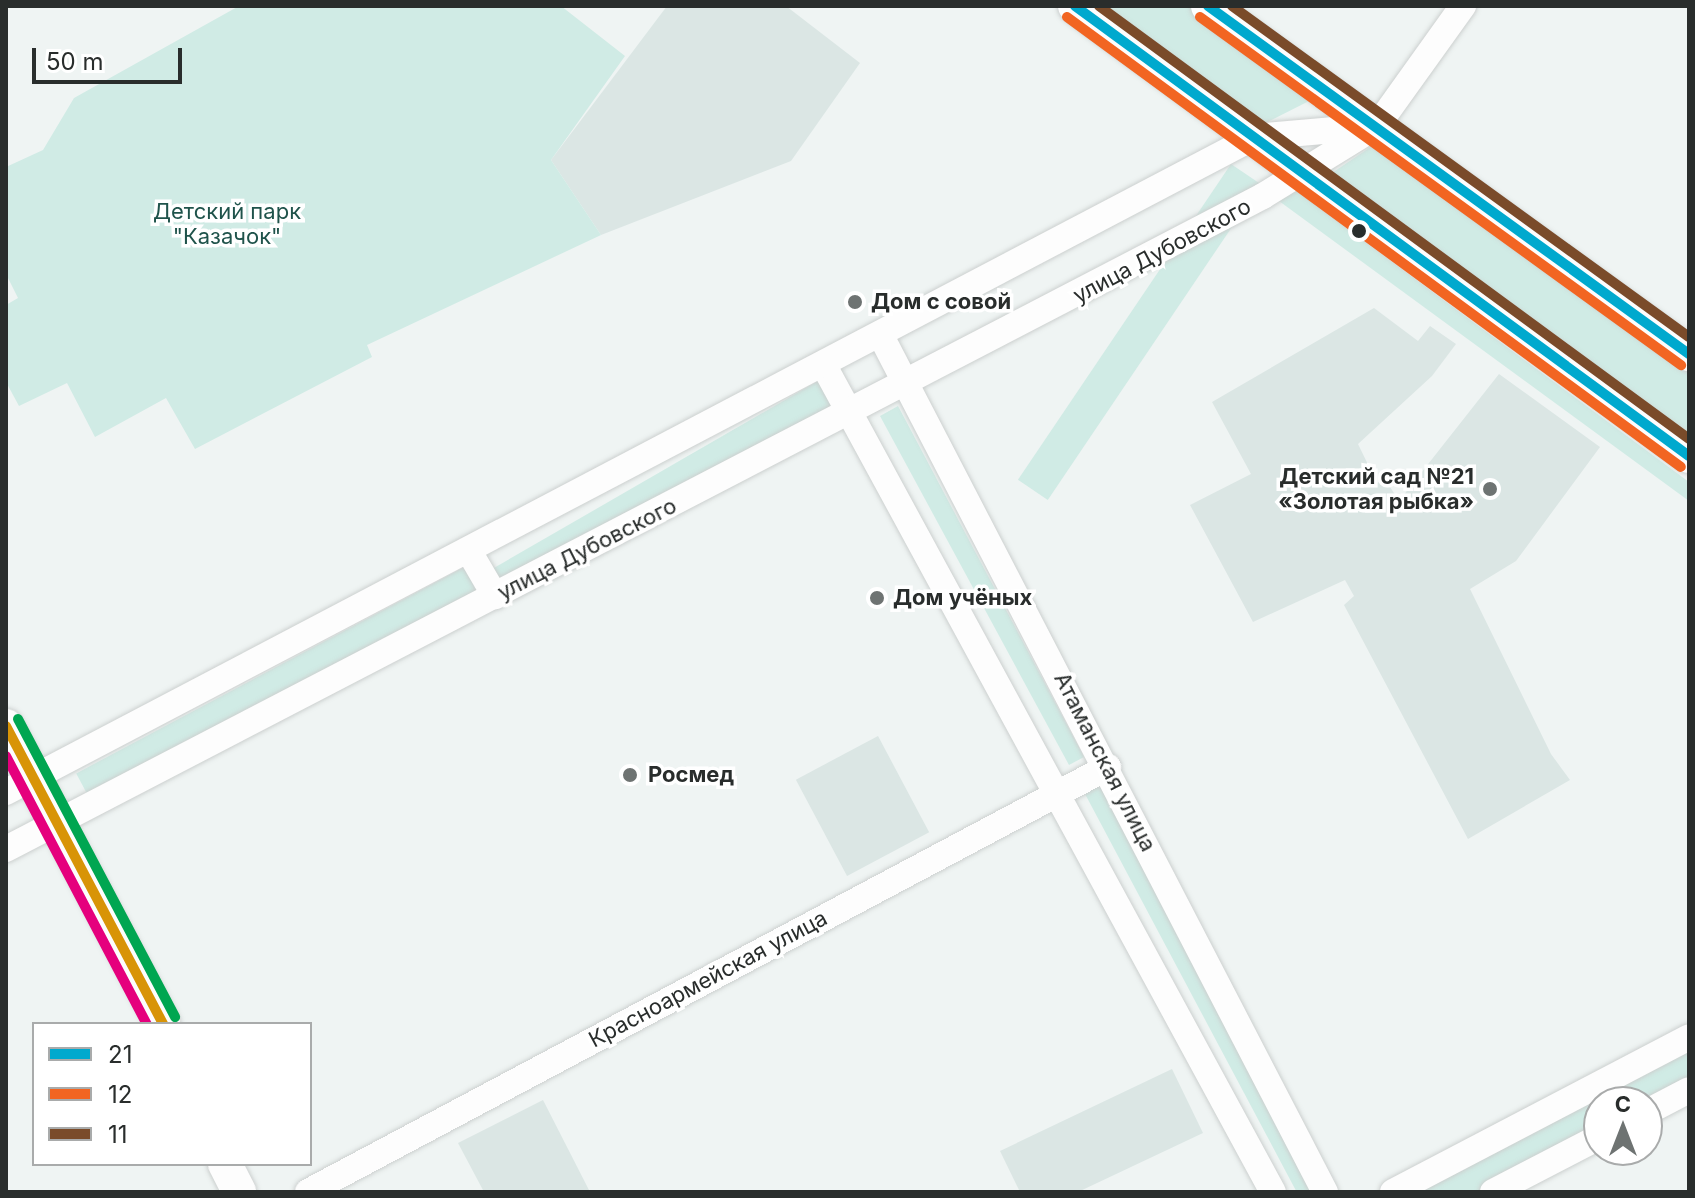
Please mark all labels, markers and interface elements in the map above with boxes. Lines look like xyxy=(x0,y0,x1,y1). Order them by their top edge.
scale bar xyxy=(36,32,186,82)
text: 50 m xyxy=(46,47,104,76)
street label: улица Дубовского xyxy=(1069,193,1255,309)
park label: Детский парк "Казачок" xyxy=(153,198,301,250)
unlabelled marker xyxy=(1351,223,1367,239)
place label: Дом с совой xyxy=(871,289,1011,315)
marker: Дом с совой xyxy=(846,293,864,311)
place label: Детский сад №21 «Золотая рыбка» xyxy=(1278,463,1474,514)
marker: Детский сад №21 «Золотая рыбка» xyxy=(1481,480,1499,498)
street label: улица Дубовского xyxy=(493,492,681,606)
place label: Дом учёных xyxy=(893,585,1032,611)
marker: Дом учёных xyxy=(868,589,886,607)
street label: Атаманская улица xyxy=(1048,668,1162,856)
place label: Росмед xyxy=(648,762,734,788)
marker: Росмед xyxy=(619,764,641,786)
street label: Красноармейская улица xyxy=(584,905,832,1053)
legend xyxy=(32,1022,312,1166)
text: 21 xyxy=(108,1040,132,1069)
text: 12 xyxy=(108,1080,132,1109)
north arrow xyxy=(1583,1086,1663,1166)
text: С xyxy=(1615,1091,1631,1117)
text: 11 xyxy=(108,1120,128,1149)

